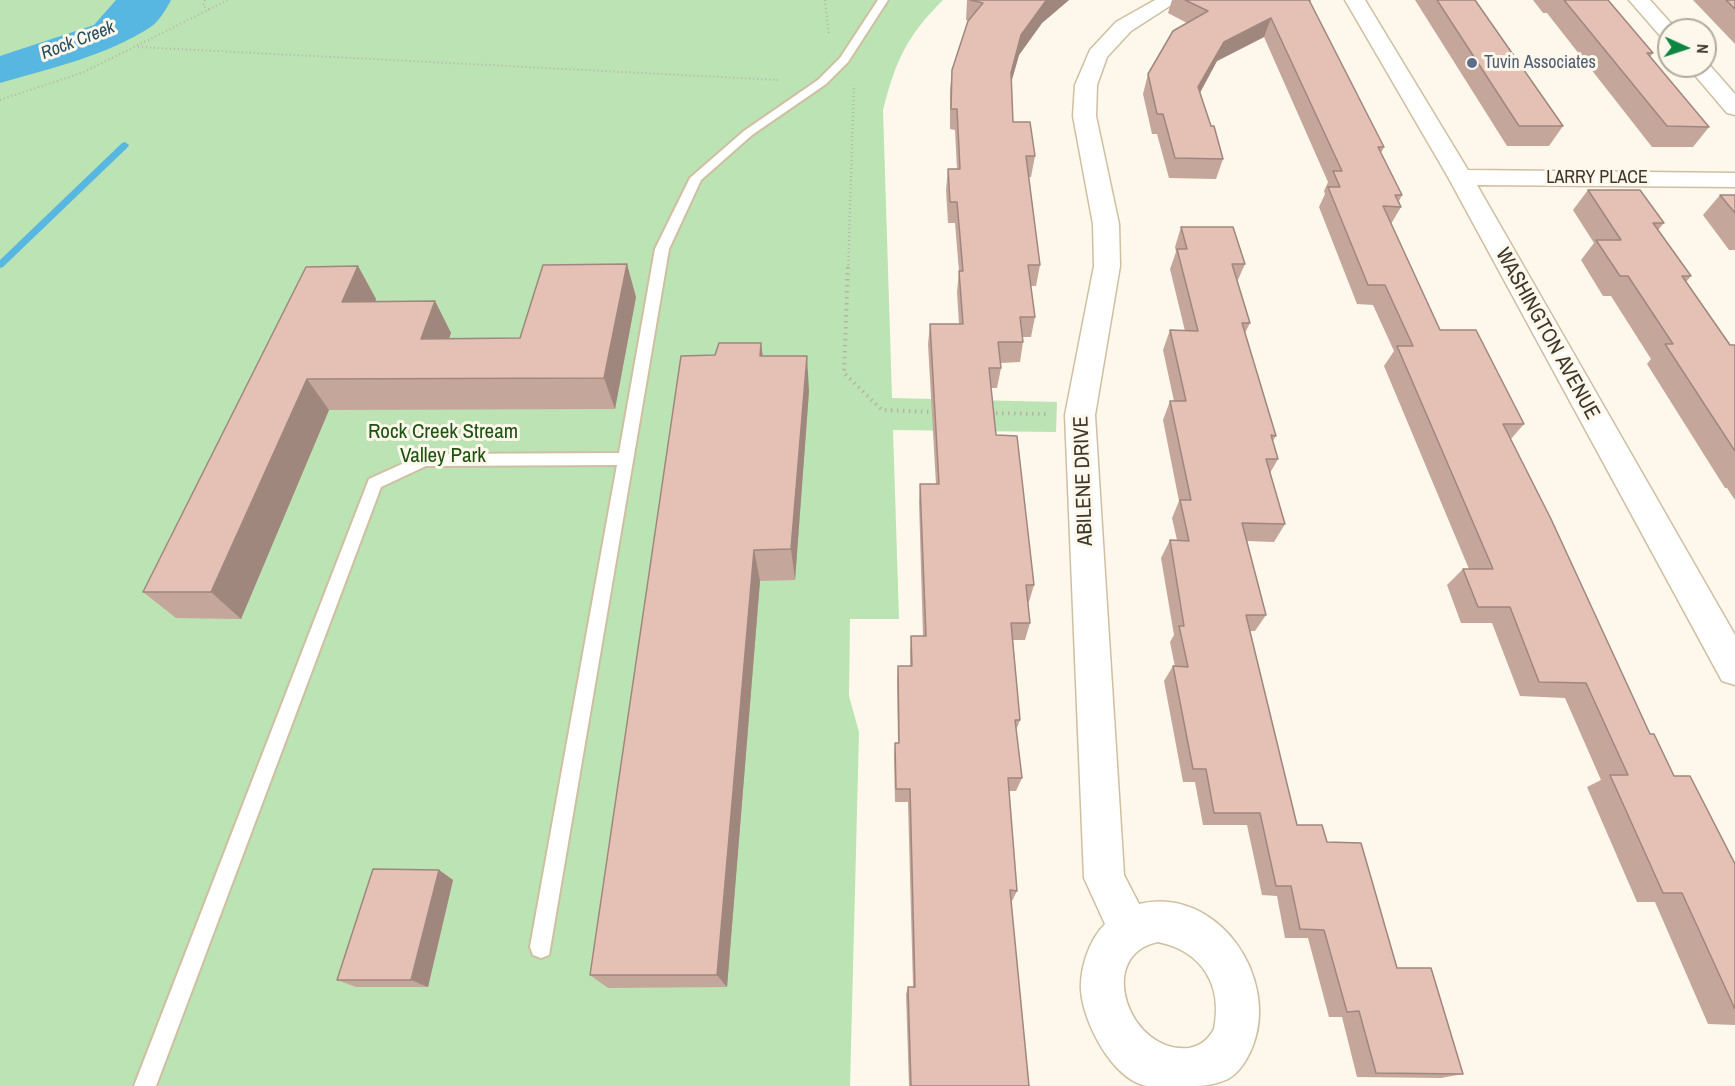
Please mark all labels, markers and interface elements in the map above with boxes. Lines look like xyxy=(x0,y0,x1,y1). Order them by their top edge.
water label: Rock Creek xyxy=(38,17,118,65)
north arrow xyxy=(1657,18,1717,78)
text: N xyxy=(1692,44,1714,54)
place label: Tuvin Associates xyxy=(1484,52,1596,74)
marker: Tuvin Associates xyxy=(1465,56,1479,70)
street label: LARRY PLACE xyxy=(1546,167,1648,189)
street label: WASHINGTON AVENUE xyxy=(1489,244,1605,424)
street label: ABILENE DRIVE xyxy=(1069,416,1099,546)
park label: Rock Creek Stream Valley Park xyxy=(368,419,518,469)

